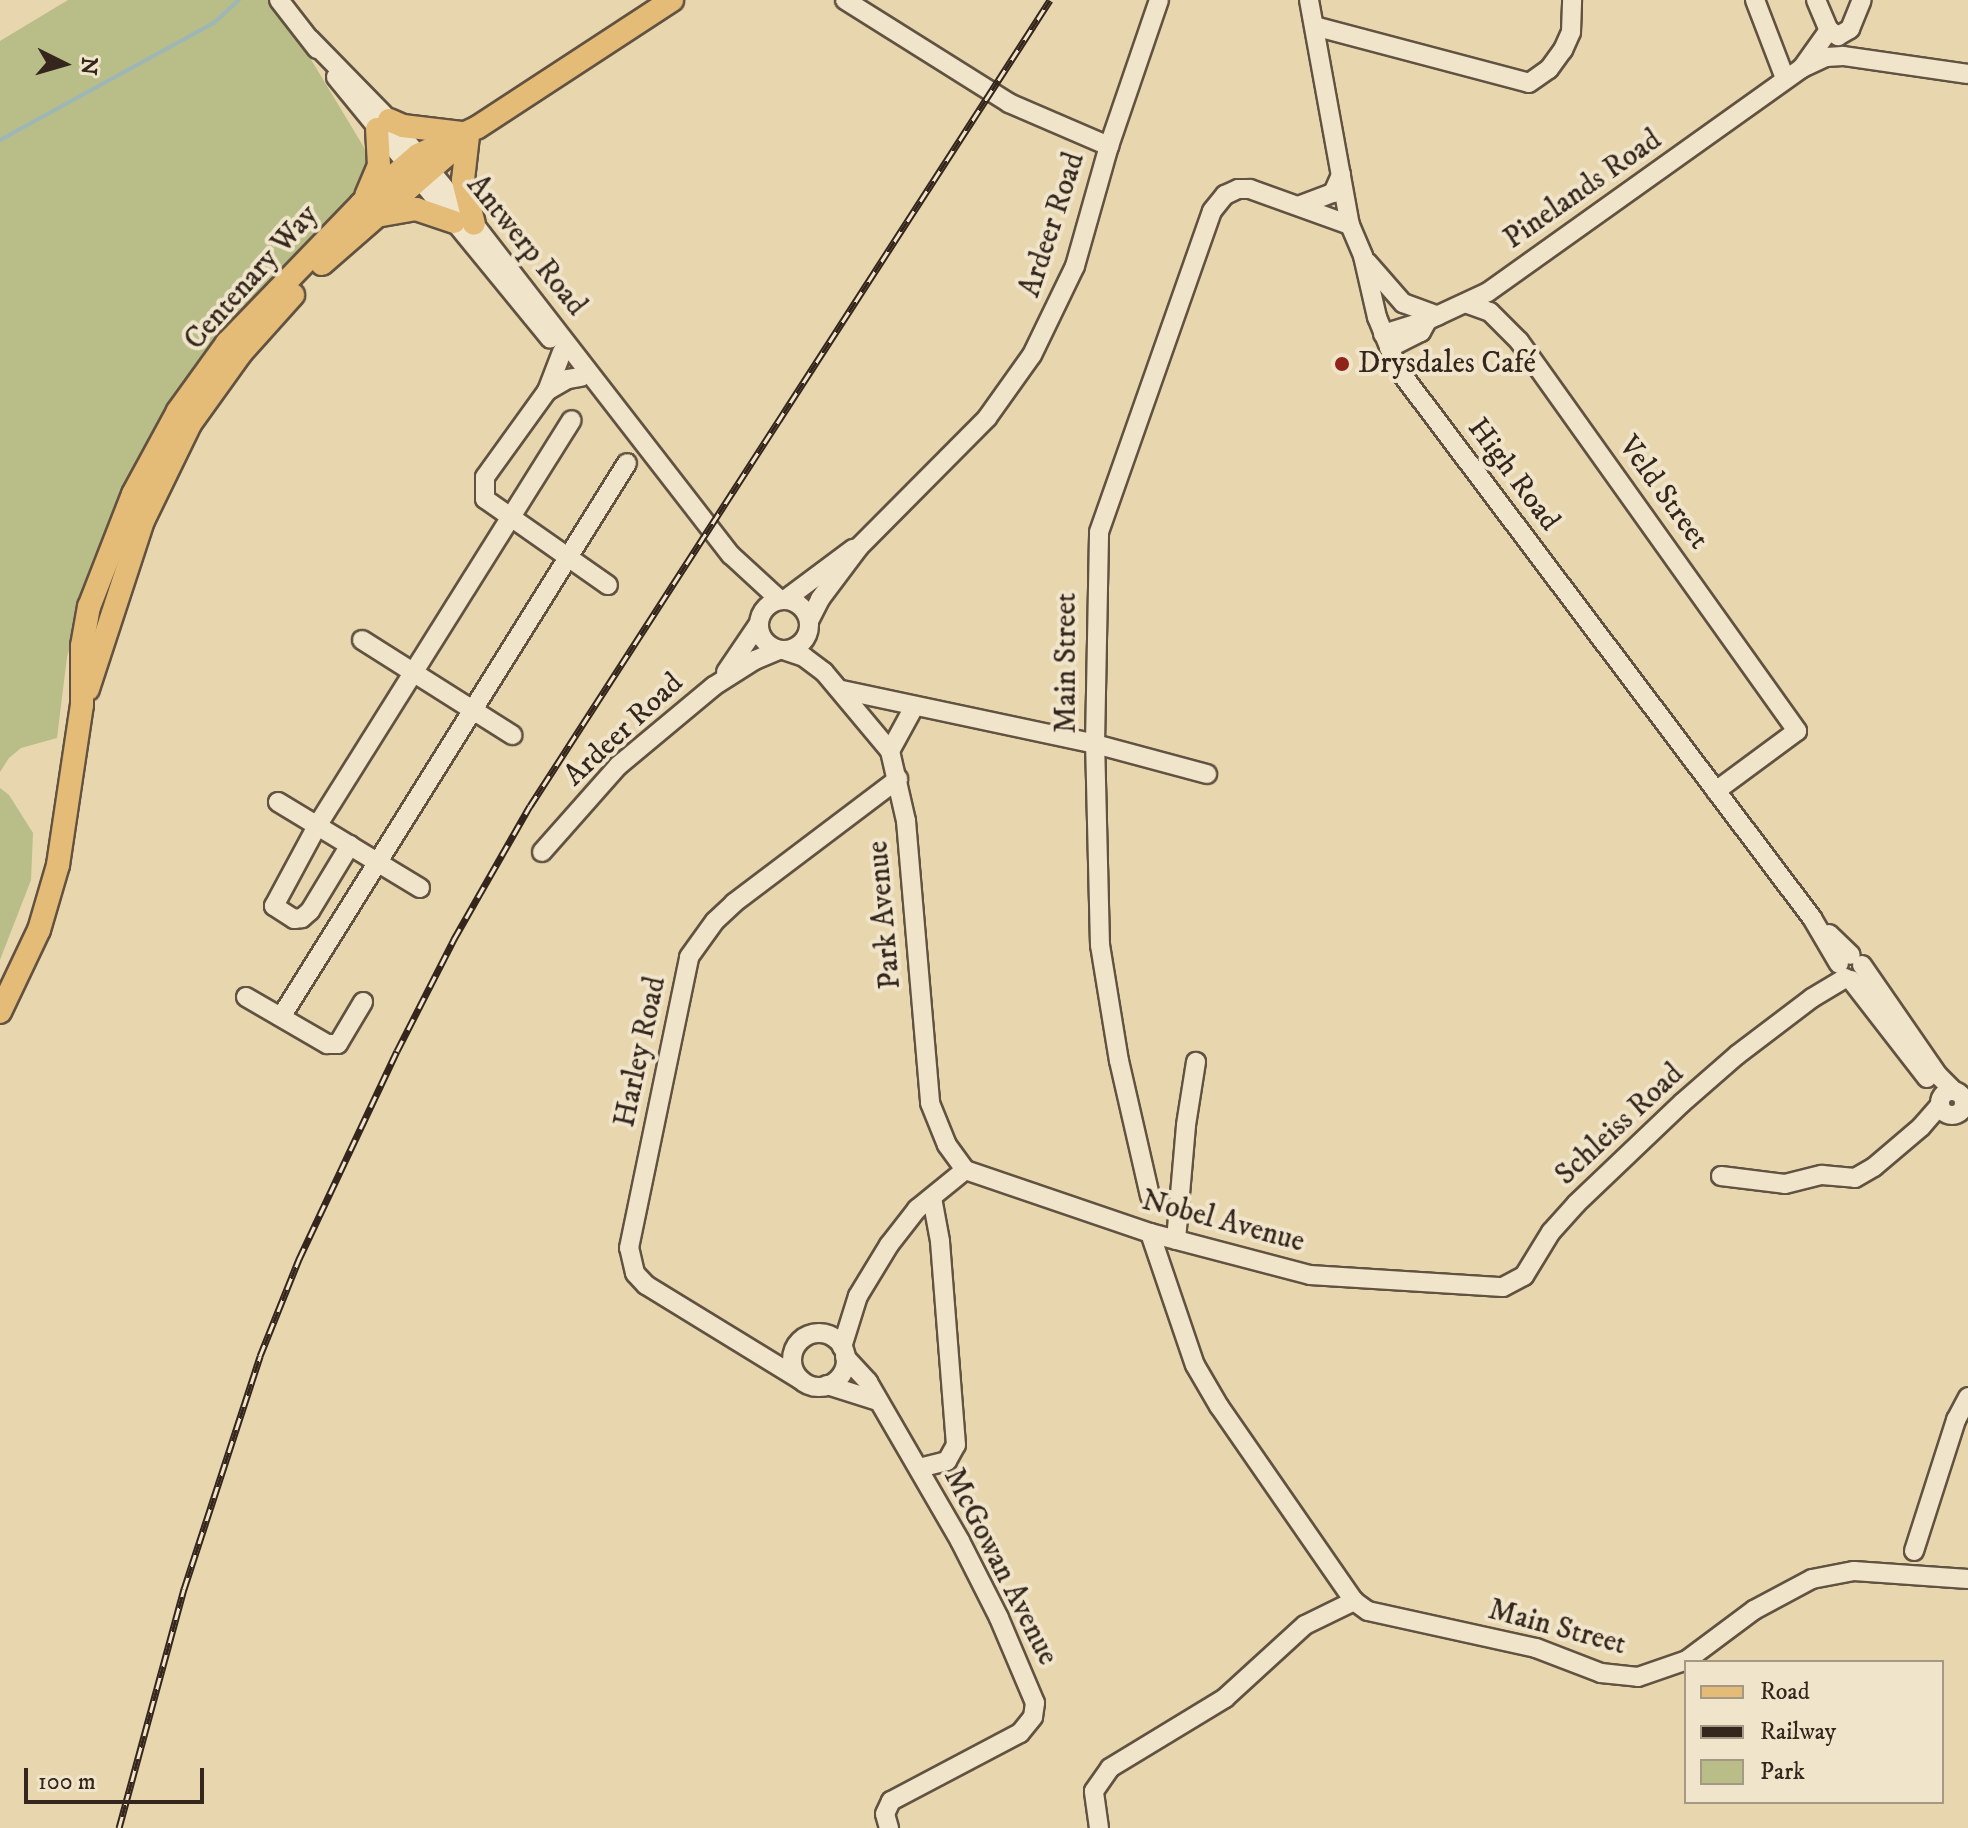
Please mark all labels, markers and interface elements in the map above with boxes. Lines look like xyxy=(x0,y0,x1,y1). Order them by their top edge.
north arrow xyxy=(24,24,104,104)
text: N xyxy=(74,56,103,76)
street label: Pinelands Road xyxy=(1497,122,1669,258)
street label: Ardeer Road xyxy=(1013,148,1093,302)
street label: Antwerp Road xyxy=(458,168,594,324)
street label: Centenary Way xyxy=(178,198,326,358)
place label: Drysdales Café xyxy=(1358,346,1536,382)
marker: Drysdales Café xyxy=(1333,355,1351,373)
street label: High Road xyxy=(1459,412,1567,538)
street label: Veld Street xyxy=(1610,429,1716,557)
street label: Main Street xyxy=(1049,593,1085,733)
street label: Ardeer Road xyxy=(557,666,691,794)
street label: Park Avenue xyxy=(861,839,909,991)
street label: Harley Road xyxy=(607,973,675,1131)
street label: Schleiss Road xyxy=(1548,1057,1692,1193)
street label: Nobel Avenue xyxy=(1138,1183,1308,1261)
street label: McGowan Avenue xyxy=(935,1463,1065,1671)
street label: Main Street xyxy=(1484,1592,1630,1664)
legend xyxy=(1684,1660,1944,1804)
text: Road xyxy=(1760,1677,1810,1707)
text: Railway xyxy=(1760,1717,1836,1747)
scale bar xyxy=(28,1752,208,1802)
text: Park xyxy=(1760,1757,1805,1787)
text: 100 m xyxy=(38,1767,96,1797)

